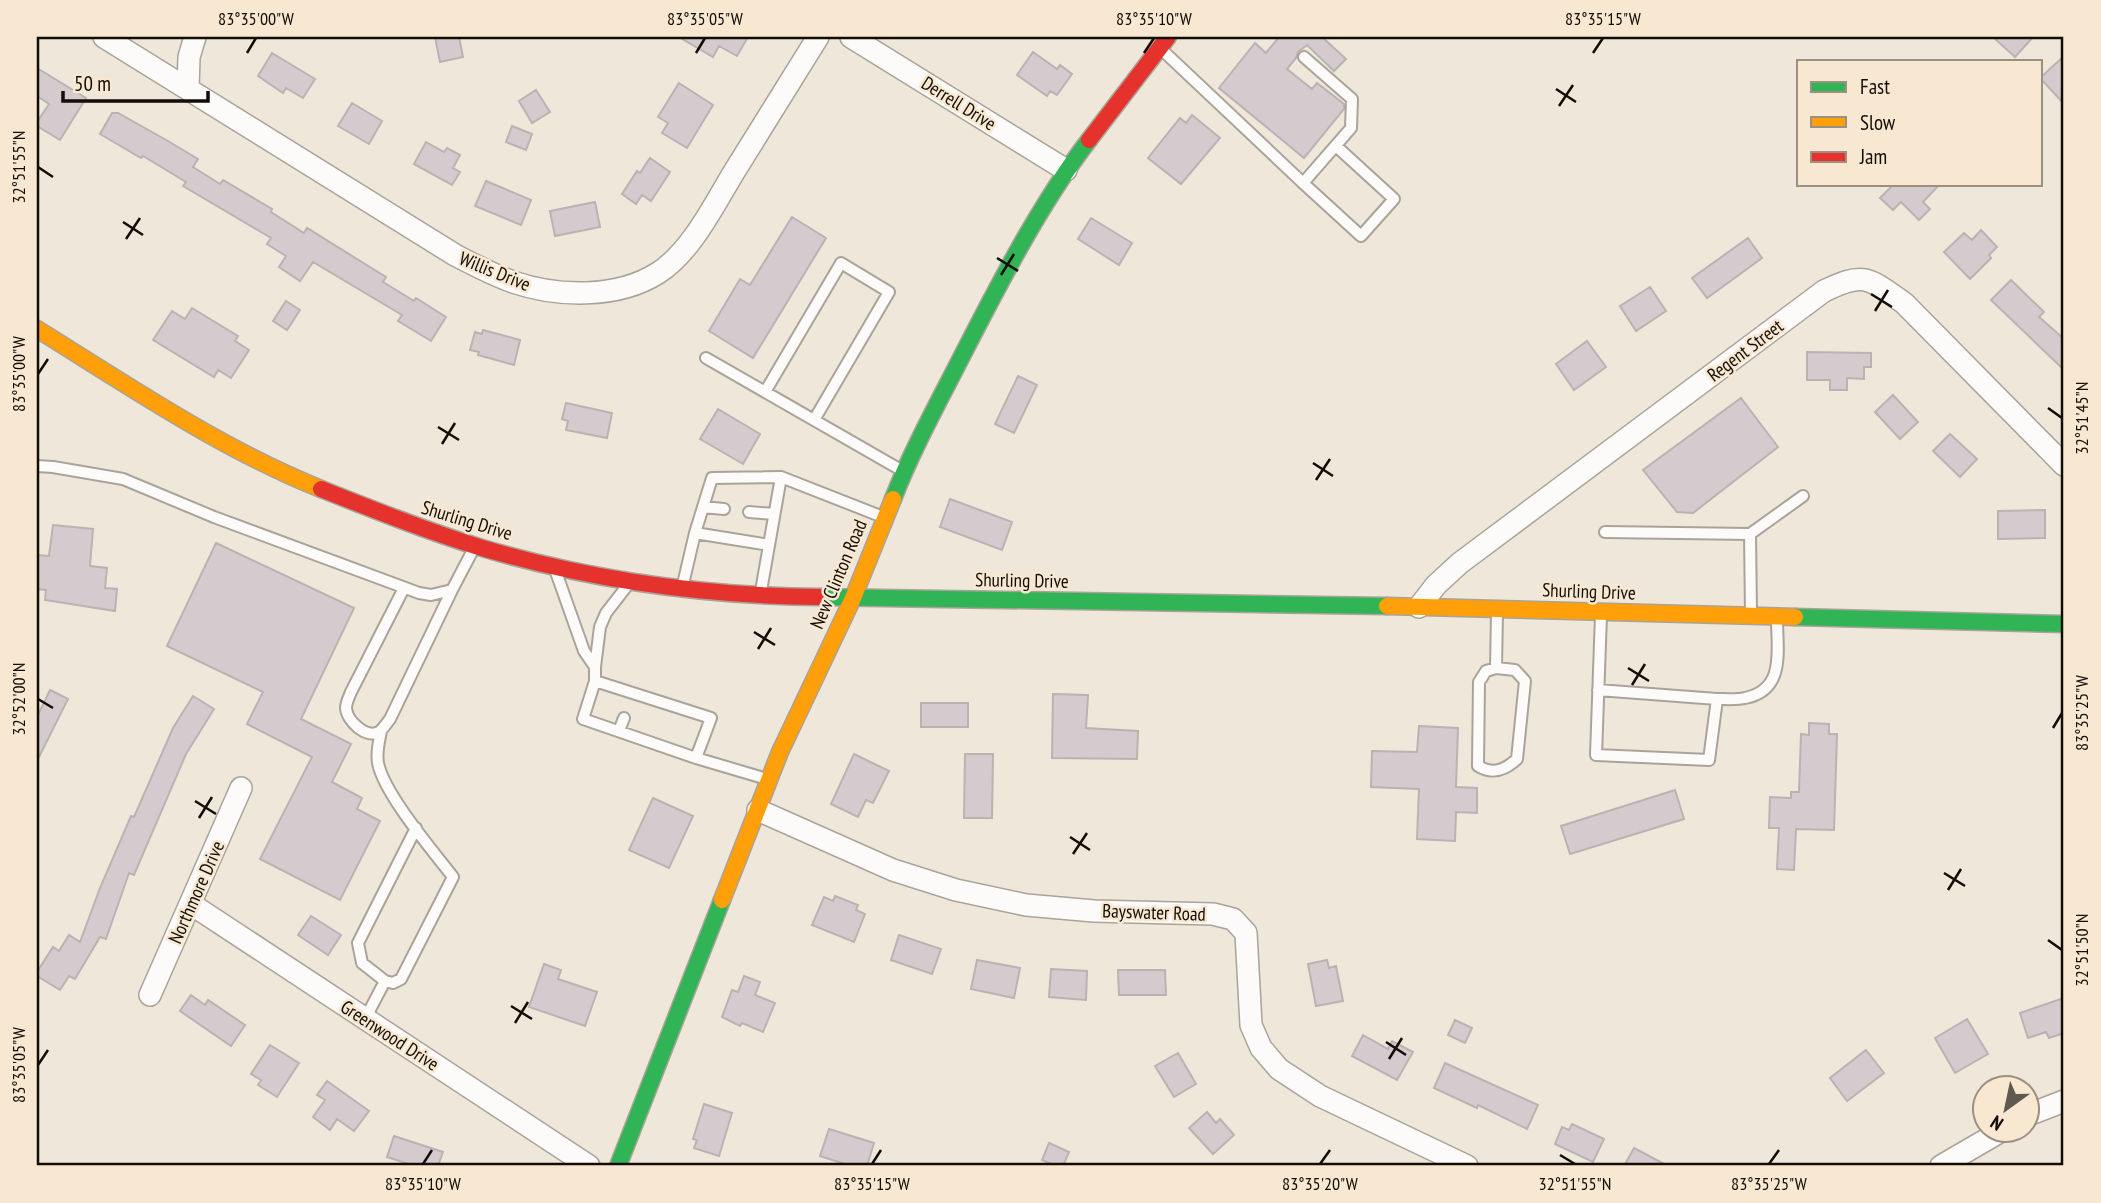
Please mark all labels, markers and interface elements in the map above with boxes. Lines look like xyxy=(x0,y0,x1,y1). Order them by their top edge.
text: 83°35'00"W xyxy=(218,7,294,30)
text: 83°35'05"W xyxy=(667,7,743,30)
text: 83°35'10"W xyxy=(1116,7,1192,30)
text: 83°35'15"W xyxy=(1565,7,1641,30)
scale bar xyxy=(63,60,208,104)
legend xyxy=(1797,60,2042,186)
text: 50 m xyxy=(74,70,111,97)
street label: Derrell Drive xyxy=(917,71,1001,135)
text: Fast xyxy=(1860,73,1890,100)
text: Slow xyxy=(1860,109,1896,136)
text: 32°51'55"N xyxy=(7,131,30,203)
text: Jam xyxy=(1859,143,1887,170)
street label: Willis Drive xyxy=(456,246,534,296)
street label: Regent Street xyxy=(1702,313,1788,386)
text: 83°35'00"W xyxy=(7,336,30,412)
text: 32°51'45"N xyxy=(2070,382,2093,454)
street label: Shurling Drive xyxy=(419,495,515,545)
street label: New Clinton Road xyxy=(804,516,872,632)
street label: Shurling Drive xyxy=(975,567,1069,593)
street label: Shurling Drive xyxy=(1542,577,1636,605)
text: 32°52'00"N xyxy=(7,663,30,735)
text: 83°35'25"W xyxy=(2070,675,2093,751)
street label: Northmore Drive xyxy=(163,837,229,947)
street label: Bayswater Road xyxy=(1102,898,1206,926)
text: 32°51'50"N xyxy=(2070,914,2093,986)
street label: Greenwood Drive xyxy=(336,994,444,1076)
text: 83°35'05"W xyxy=(7,1027,30,1103)
north arrow xyxy=(1972,1074,2042,1144)
text: N xyxy=(1986,1110,2008,1136)
text: 83°35'10"W xyxy=(385,1172,461,1195)
text: 83°35'15"W xyxy=(834,1172,910,1195)
text: 83°35'20"W xyxy=(1282,1172,1358,1195)
text: 32°51'55"N xyxy=(1539,1172,1611,1195)
text: 83°35'25"W xyxy=(1731,1172,1807,1195)

